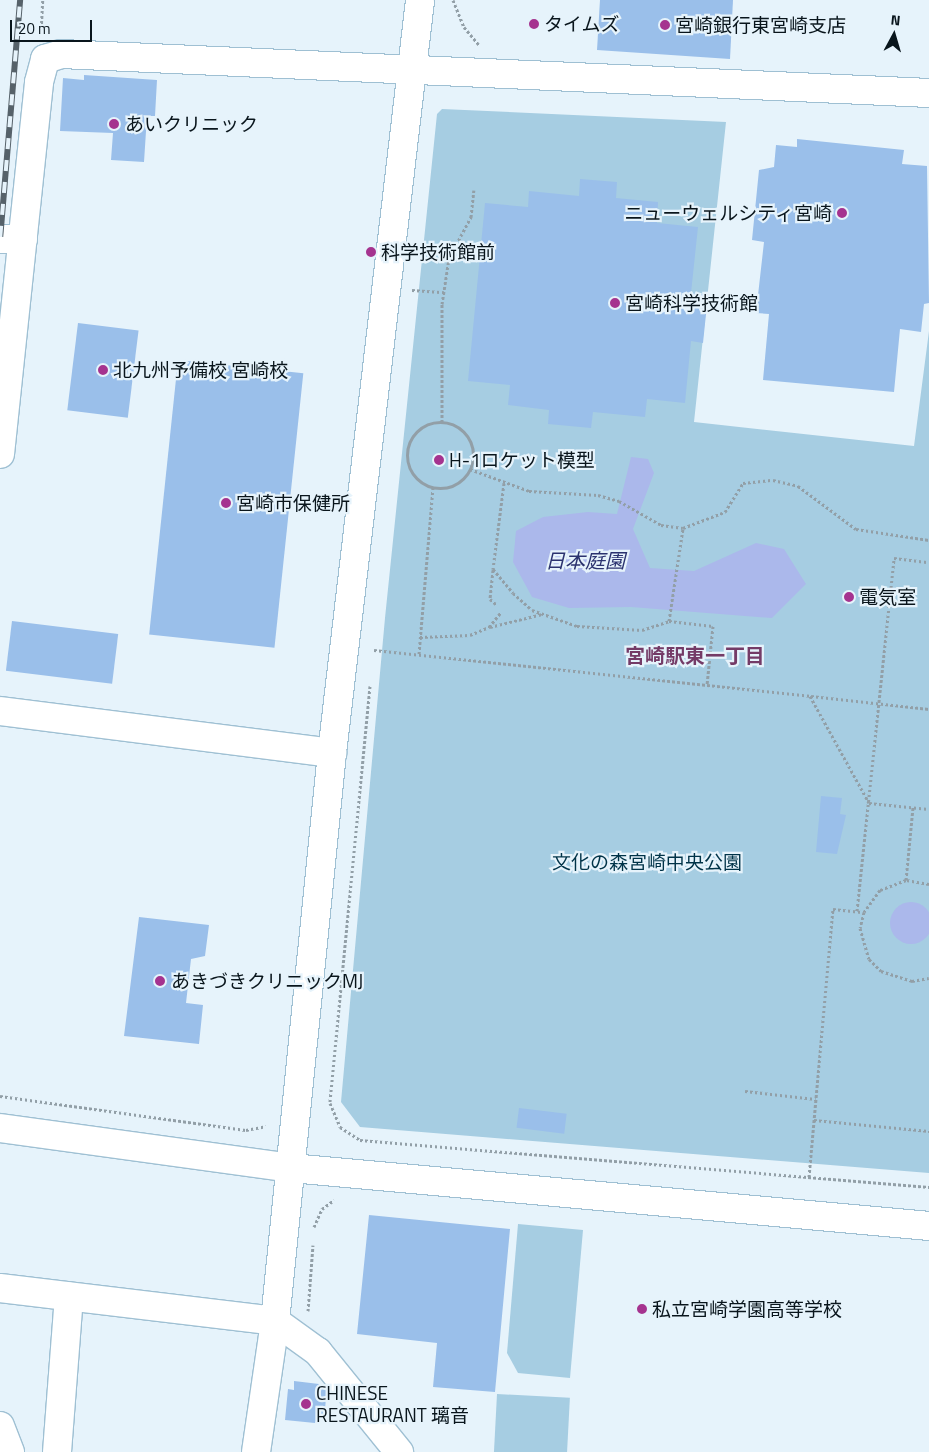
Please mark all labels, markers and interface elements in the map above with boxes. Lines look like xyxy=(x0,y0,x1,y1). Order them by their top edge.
text: N xyxy=(890,9,902,31)
scale bar xyxy=(12,10,95,42)
north arrow xyxy=(869,10,919,60)
place label: タイムズ xyxy=(544,13,620,35)
place label: 宮崎銀行東宮崎支店 xyxy=(675,14,846,36)
text: 20 m xyxy=(18,17,51,40)
marker: タイムズ xyxy=(528,18,540,30)
marker: 宮崎銀行東宮崎支店 xyxy=(659,19,671,31)
place label: あいクリニック xyxy=(125,113,258,135)
marker: あいクリニック xyxy=(107,117,121,131)
place label: ニューウェルシティ宮崎 xyxy=(623,202,832,224)
marker: ニューウェルシティ宮崎 xyxy=(836,207,848,219)
place label: 科学技術館前 xyxy=(381,241,495,263)
marker: 科学技術館前 xyxy=(365,246,377,258)
place label: 宮崎科学技術館 xyxy=(625,292,758,314)
marker: 宮崎科学技術館 xyxy=(609,297,621,309)
place label: 北九州予備校 宮崎校 xyxy=(113,359,288,381)
marker: 北九州予備校 宮崎校 xyxy=(97,364,109,376)
place label: H-1ロケット模型 xyxy=(449,449,595,471)
marker: H-1ロケット模型 xyxy=(433,454,445,466)
place label: 宮崎市保健所 xyxy=(236,492,350,514)
marker: 宮崎市保健所 xyxy=(220,497,232,509)
water label: 日本庭園 xyxy=(545,548,625,572)
place label: 電気室 xyxy=(859,586,916,608)
marker: 電気室 xyxy=(843,591,855,603)
district label: 宮崎駅東一丁目 xyxy=(625,643,765,667)
park label: 文化の森宮崎中央公園 xyxy=(552,851,742,873)
place label: あきづきクリニックMJ xyxy=(171,970,363,992)
marker: あきづきクリニックMJ xyxy=(153,974,167,988)
place label: 私立宮崎学園高等学校 xyxy=(652,1298,842,1320)
marker: 私立宮崎学園高等学校 xyxy=(636,1303,648,1315)
place label: CHINESE RESTAURANT 璃音 xyxy=(316,1382,469,1426)
marker: CHINESE RESTAURANT 璃音 xyxy=(300,1398,312,1410)

